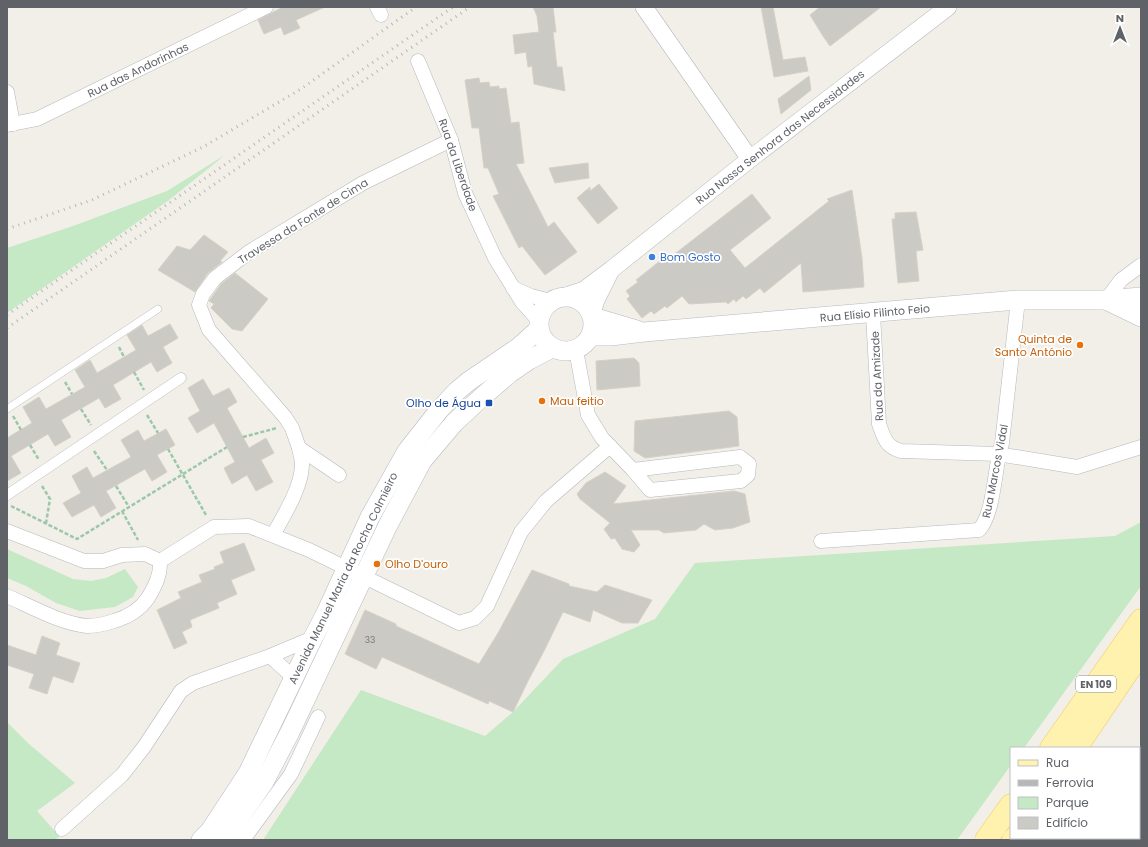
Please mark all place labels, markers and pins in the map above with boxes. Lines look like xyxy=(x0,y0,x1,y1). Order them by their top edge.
place label: Bom Gosto xyxy=(660,249,720,265)
marker: Bom Gosto xyxy=(647,252,657,262)
place label: Quinta de Santo António xyxy=(995,331,1072,360)
marker: Quinta de Santo António xyxy=(1075,340,1085,350)
place label: Mau feitio xyxy=(550,393,604,409)
place label: Olho de Água xyxy=(406,395,481,411)
marker: Mau feitio xyxy=(537,396,547,406)
marker: Olho de Água xyxy=(484,398,494,408)
place label: Olho D'ouro xyxy=(385,556,448,572)
marker: Olho D'ouro xyxy=(372,559,382,569)

